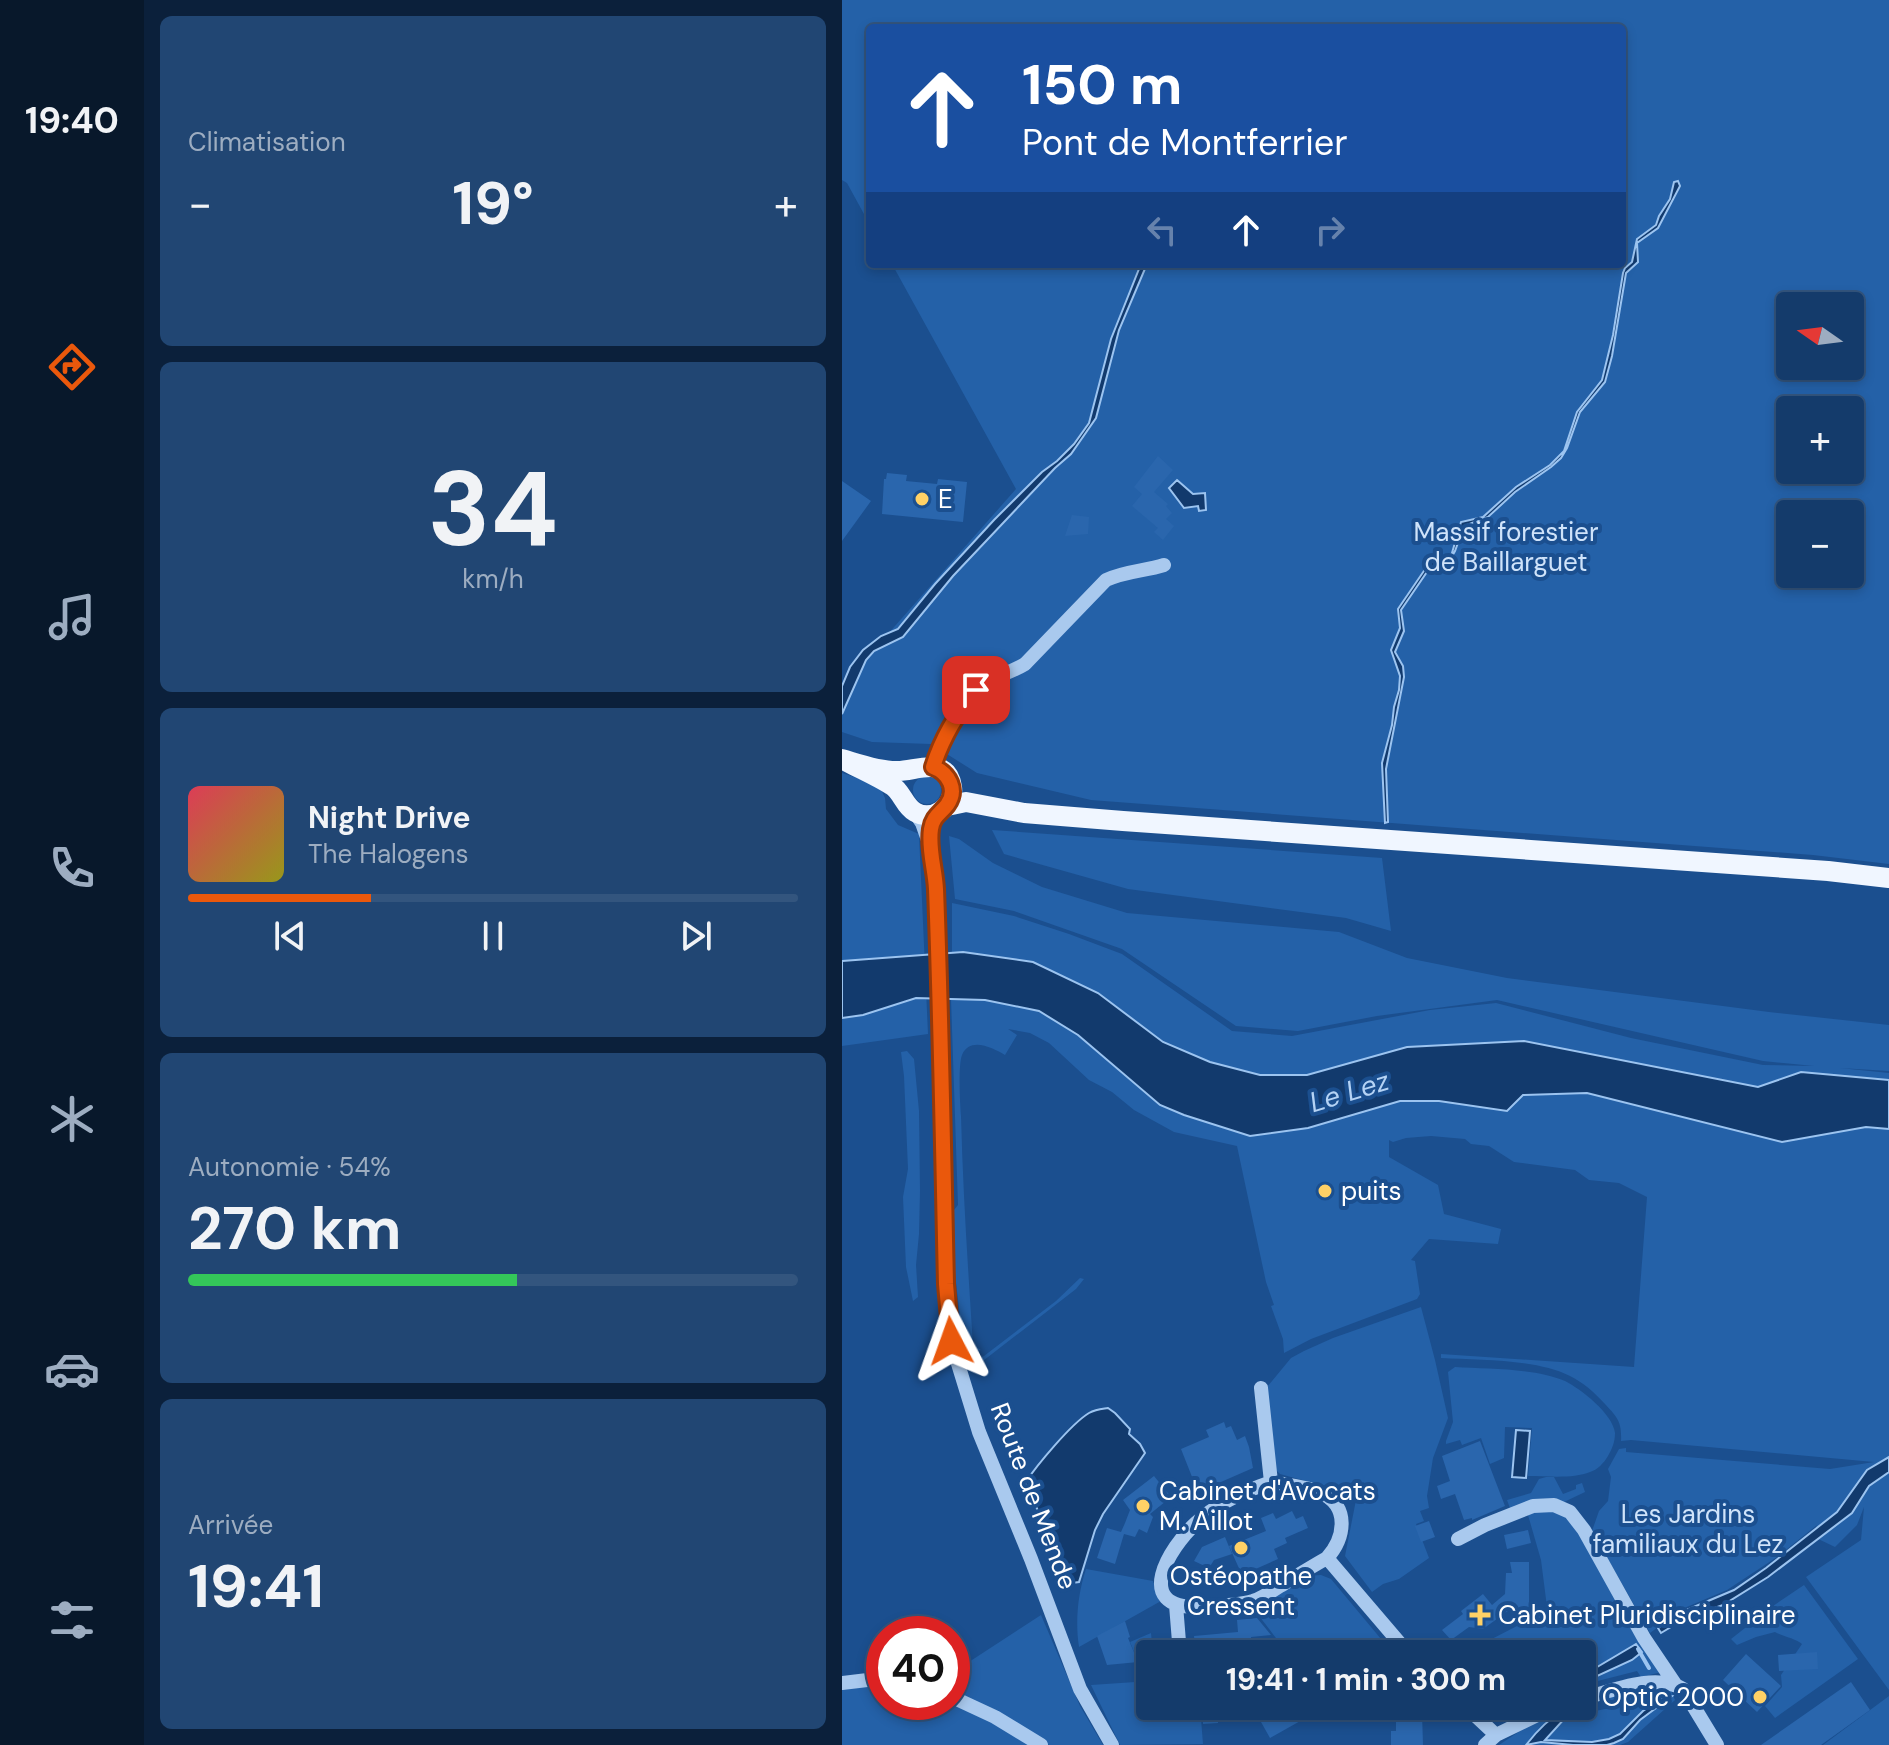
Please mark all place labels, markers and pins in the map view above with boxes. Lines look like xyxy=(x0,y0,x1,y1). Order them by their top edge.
place label: E xyxy=(938,482,953,516)
marker: E xyxy=(913,490,931,508)
pin xyxy=(942,656,1010,724)
place label: puits xyxy=(1341,1174,1402,1208)
marker: puits xyxy=(1316,1182,1334,1200)
place label: Cabinet d'Avocats M. Aillot xyxy=(1159,1474,1376,1538)
marker: Cabinet d'Avocats M. Aillot xyxy=(1134,1497,1152,1515)
marker: Ostéopathe Cressent xyxy=(1232,1539,1250,1557)
place label: Ostéopathe Cressent xyxy=(1170,1559,1312,1623)
place label: Cabinet Pluridisciplinaire xyxy=(1498,1598,1796,1632)
marker: Cabinet Pluridisciplinaire xyxy=(1469,1604,1491,1626)
place label: Optic 2000 xyxy=(1602,1680,1744,1714)
marker: Optic 2000 xyxy=(1751,1688,1769,1706)

